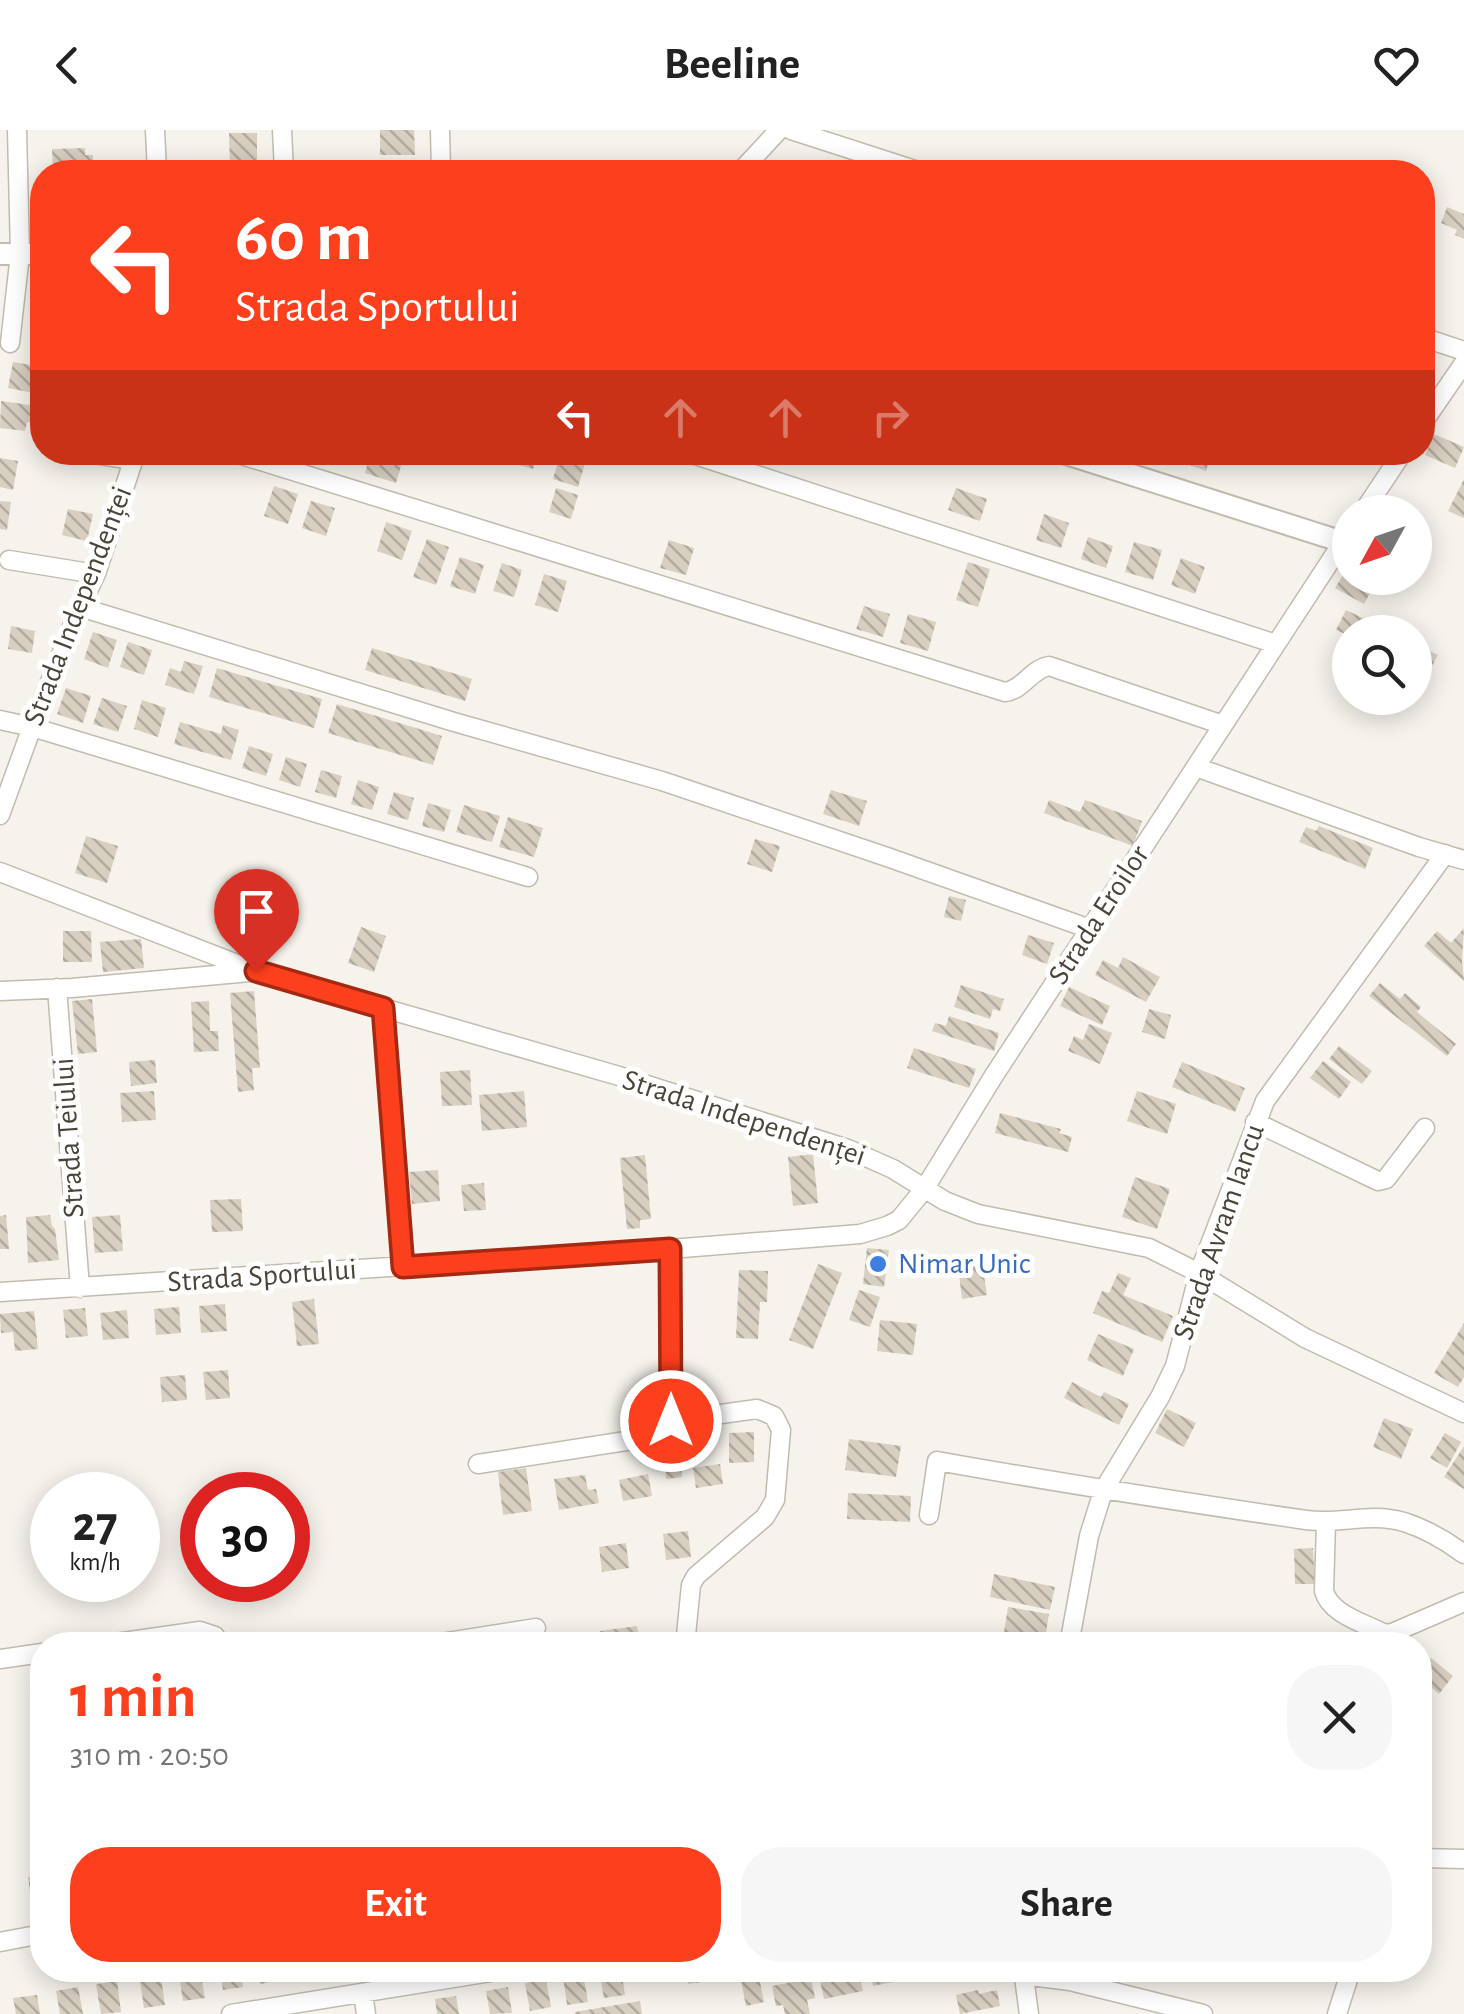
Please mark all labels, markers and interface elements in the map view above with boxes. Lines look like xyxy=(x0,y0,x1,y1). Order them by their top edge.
icon: back xyxy=(40,38,95,93)
icon: heart xyxy=(1369,38,1424,93)
text: Beeline xyxy=(664,42,800,87)
icon: left xyxy=(70,200,200,330)
text: 60 m xyxy=(235,203,372,273)
text: Strada Sportului xyxy=(235,285,520,330)
icon: left xyxy=(548,390,603,445)
icon: ahead xyxy=(653,390,708,445)
icon: ahead xyxy=(758,390,813,445)
icon: right xyxy=(863,390,918,445)
street label: Strada Independenței xyxy=(19,482,139,730)
north arrow xyxy=(1332,495,1432,595)
map controls xyxy=(1332,495,1432,715)
button: search xyxy=(1332,615,1432,715)
street label: Strada Eroilor xyxy=(1043,840,1155,990)
pin xyxy=(214,869,299,972)
icon: arrive xyxy=(229,884,284,939)
street label: Strada Teiului xyxy=(48,1057,90,1219)
street label: Strada Independenței xyxy=(618,1065,869,1173)
street label: Strada Avram Iancu xyxy=(1168,1120,1270,1344)
place label: Nimar Unic xyxy=(898,1249,1031,1279)
marker: Nimar Unic xyxy=(867,1253,889,1275)
street label: Strada Sportului xyxy=(166,1254,358,1298)
position arrow xyxy=(619,1369,723,1473)
speed limit sign: 30 xyxy=(180,1472,310,1602)
text: 27 xyxy=(72,1500,118,1550)
text: km/h xyxy=(69,1550,121,1575)
button: close xyxy=(1287,1665,1392,1770)
text: 1 min xyxy=(70,1668,196,1728)
text: 310 m · 20:50 xyxy=(70,1739,229,1771)
button: Exit xyxy=(70,1847,721,1962)
button: Share xyxy=(741,1847,1392,1962)

